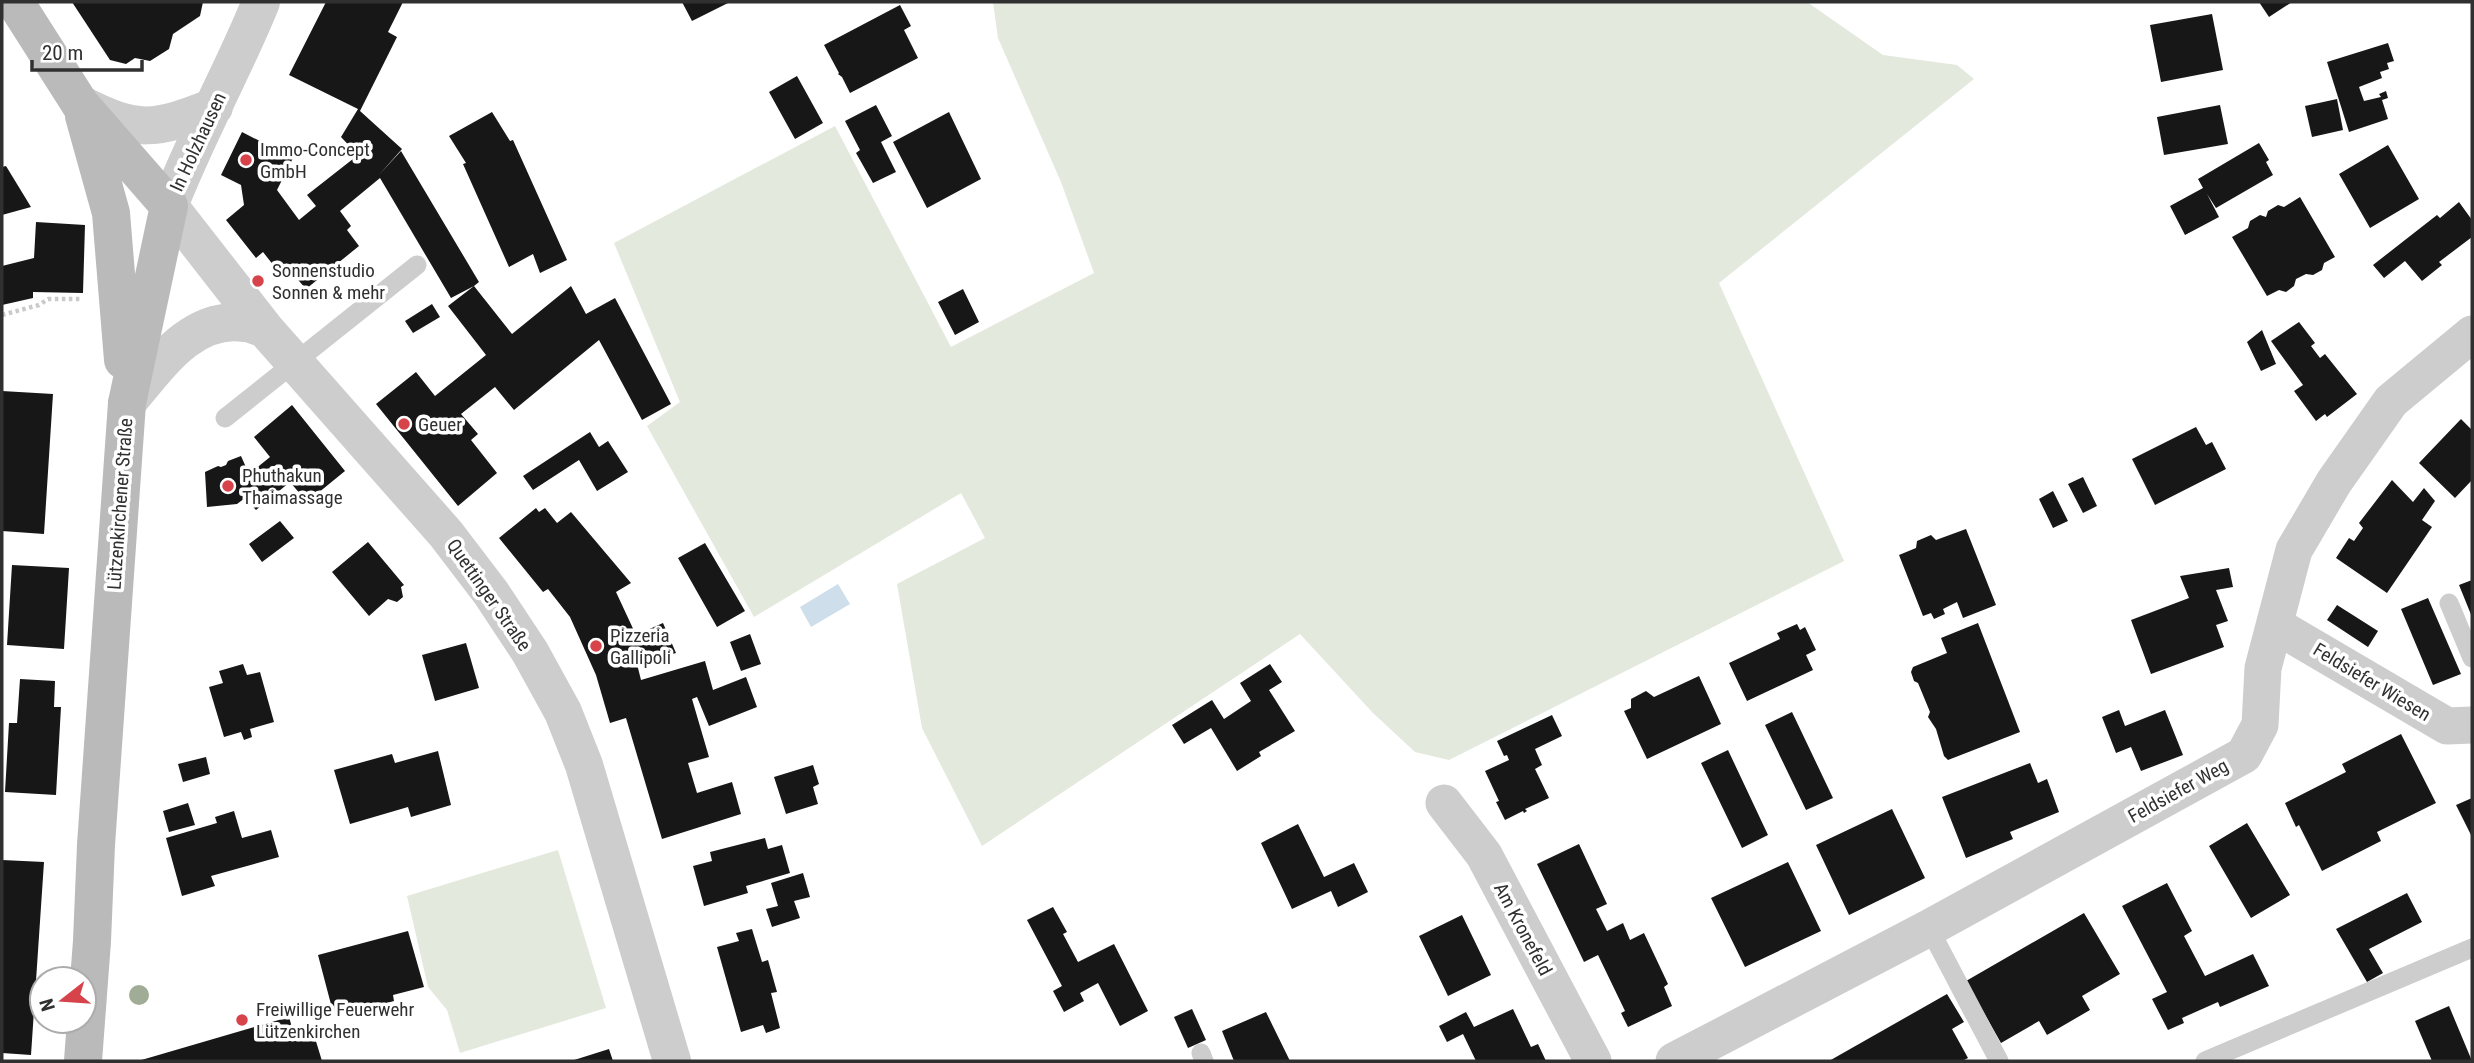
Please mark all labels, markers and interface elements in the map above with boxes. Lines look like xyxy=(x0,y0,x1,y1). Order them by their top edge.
scale bar xyxy=(32,28,142,72)
text: 20 m xyxy=(42,41,83,65)
street label: In Holzhausen xyxy=(165,89,231,195)
place label: Immo-Concept GmbH xyxy=(260,138,370,183)
marker: Immo-Concept GmbH xyxy=(238,152,254,168)
place label: Sonnenstudio Sonnen & mehr xyxy=(272,259,385,304)
marker: Sonnenstudio Sonnen & mehr xyxy=(250,273,266,289)
place label: Geuer xyxy=(418,413,462,436)
marker: Geuer xyxy=(396,416,412,432)
street label: Lützenkirchener Straße xyxy=(103,417,137,591)
place label: Phuthakun Thaimassage xyxy=(242,464,343,509)
marker: Phuthakun Thaimassage xyxy=(220,478,236,494)
street label: Quettinger Straße xyxy=(442,535,536,656)
place label: Pizzeria Gallipoli xyxy=(610,624,671,669)
marker: Pizzeria Gallipoli xyxy=(588,638,604,654)
street label: Feldsiefer Wiesen xyxy=(2309,638,2435,726)
street label: Feldsiefer Weg xyxy=(2124,754,2232,828)
street label: Am Kronefeld xyxy=(1489,879,1557,979)
north arrow xyxy=(28,965,98,1035)
text: N xyxy=(35,996,60,1014)
place label: Freiwillige Feuerwehr Lützenkirchen xyxy=(256,998,415,1043)
marker: Freiwillige Feuerwehr Lützenkirchen xyxy=(234,1012,250,1028)

